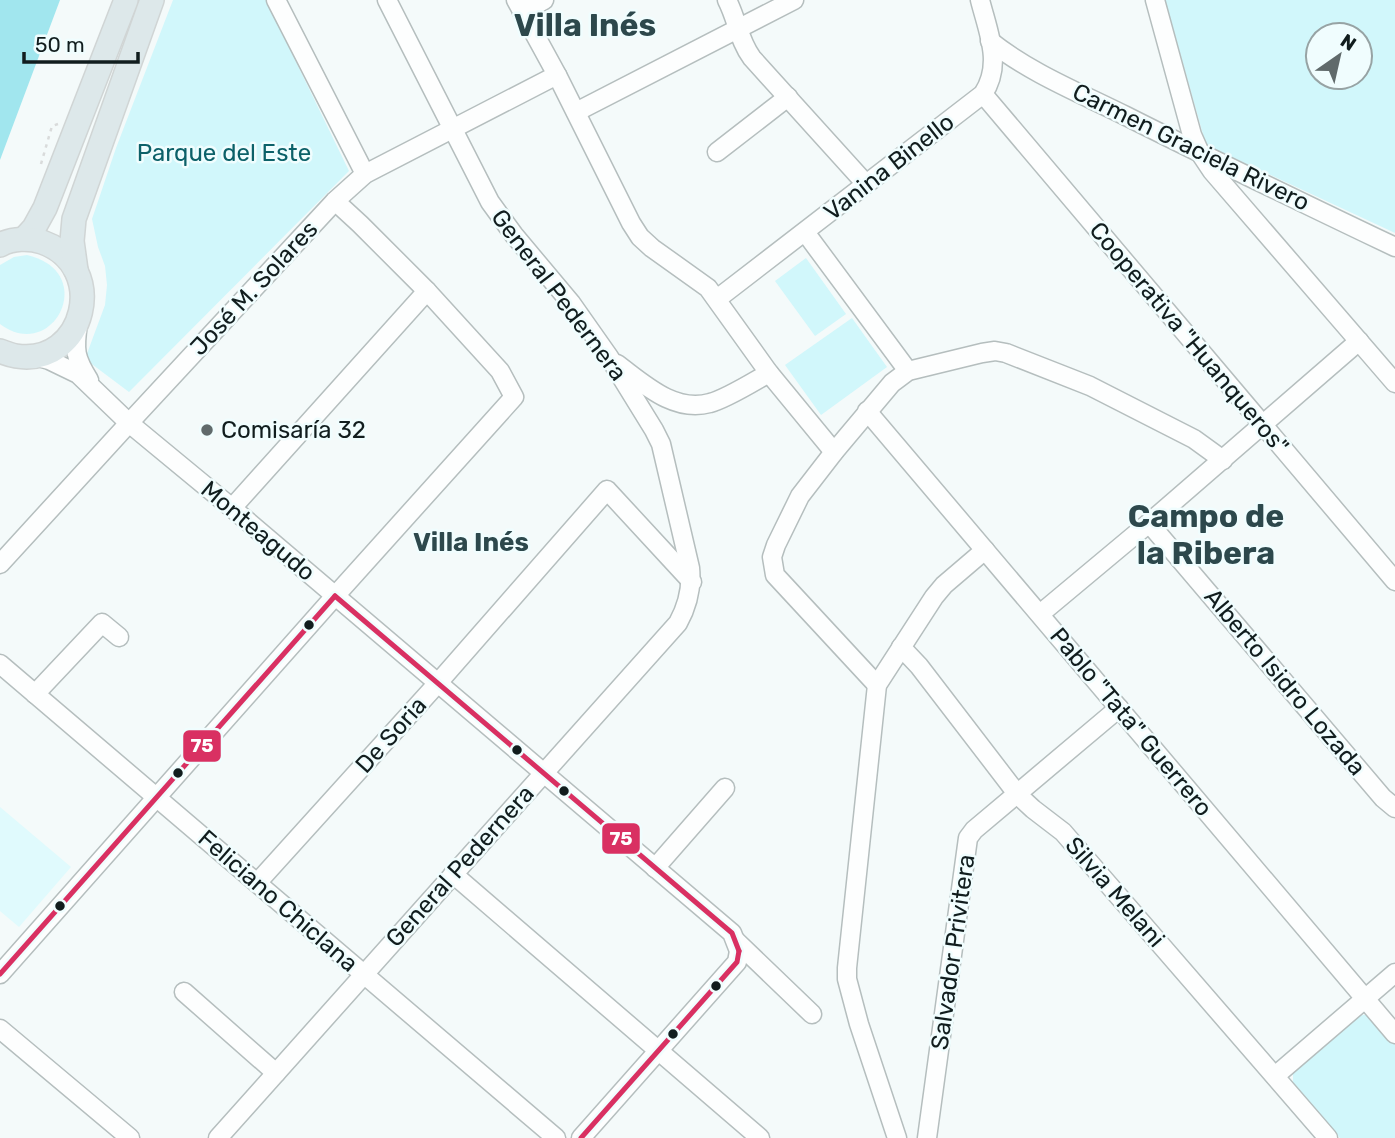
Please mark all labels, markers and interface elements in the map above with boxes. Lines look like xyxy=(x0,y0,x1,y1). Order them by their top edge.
district label: Villa Inés xyxy=(514,6,656,44)
scale bar xyxy=(24,21,138,65)
north arrow xyxy=(1304,21,1374,91)
text: N xyxy=(1336,29,1360,56)
text: 50 m xyxy=(35,32,85,57)
street label: Carmen Graciela Rivero xyxy=(1068,77,1314,217)
street label: Vanina Binello xyxy=(819,108,959,226)
park label: Parque del Este xyxy=(137,139,311,167)
street label: General Pedernera xyxy=(485,204,633,386)
street label: José M. Solares xyxy=(185,215,323,361)
street label: Cooperativa "Huanqueros" xyxy=(1084,216,1294,460)
place label: Comisaría 32 xyxy=(221,416,366,444)
marker: Comisaría 32 xyxy=(199,422,215,438)
street label: Monteagudo xyxy=(195,475,321,587)
district label: Campo de la Ribera xyxy=(1128,497,1284,572)
district label: Villa Inés xyxy=(413,527,529,558)
street label: Alberto Isidro Lozada xyxy=(1199,583,1371,781)
unlabelled marker xyxy=(302,618,316,632)
street label: Pablo "Tata" Guerrero xyxy=(1044,622,1218,822)
street label: De Soria xyxy=(350,691,432,779)
line badge: 75 xyxy=(182,729,222,763)
text: 75 xyxy=(190,734,214,757)
unlabelled marker xyxy=(510,743,524,757)
unlabelled marker xyxy=(171,766,185,780)
street label: General Pedernera xyxy=(380,780,540,952)
unlabelled marker xyxy=(557,784,571,798)
line badge: 75 xyxy=(601,822,641,855)
street label: Feliciano Chiclana xyxy=(193,824,363,978)
text: 75 xyxy=(609,827,633,850)
street label: Silvia Melani xyxy=(1060,831,1170,953)
street label: Salvador Privitera xyxy=(925,853,981,1051)
unlabelled marker xyxy=(53,899,67,913)
unlabelled marker xyxy=(709,979,723,993)
unlabelled marker xyxy=(666,1027,680,1041)

